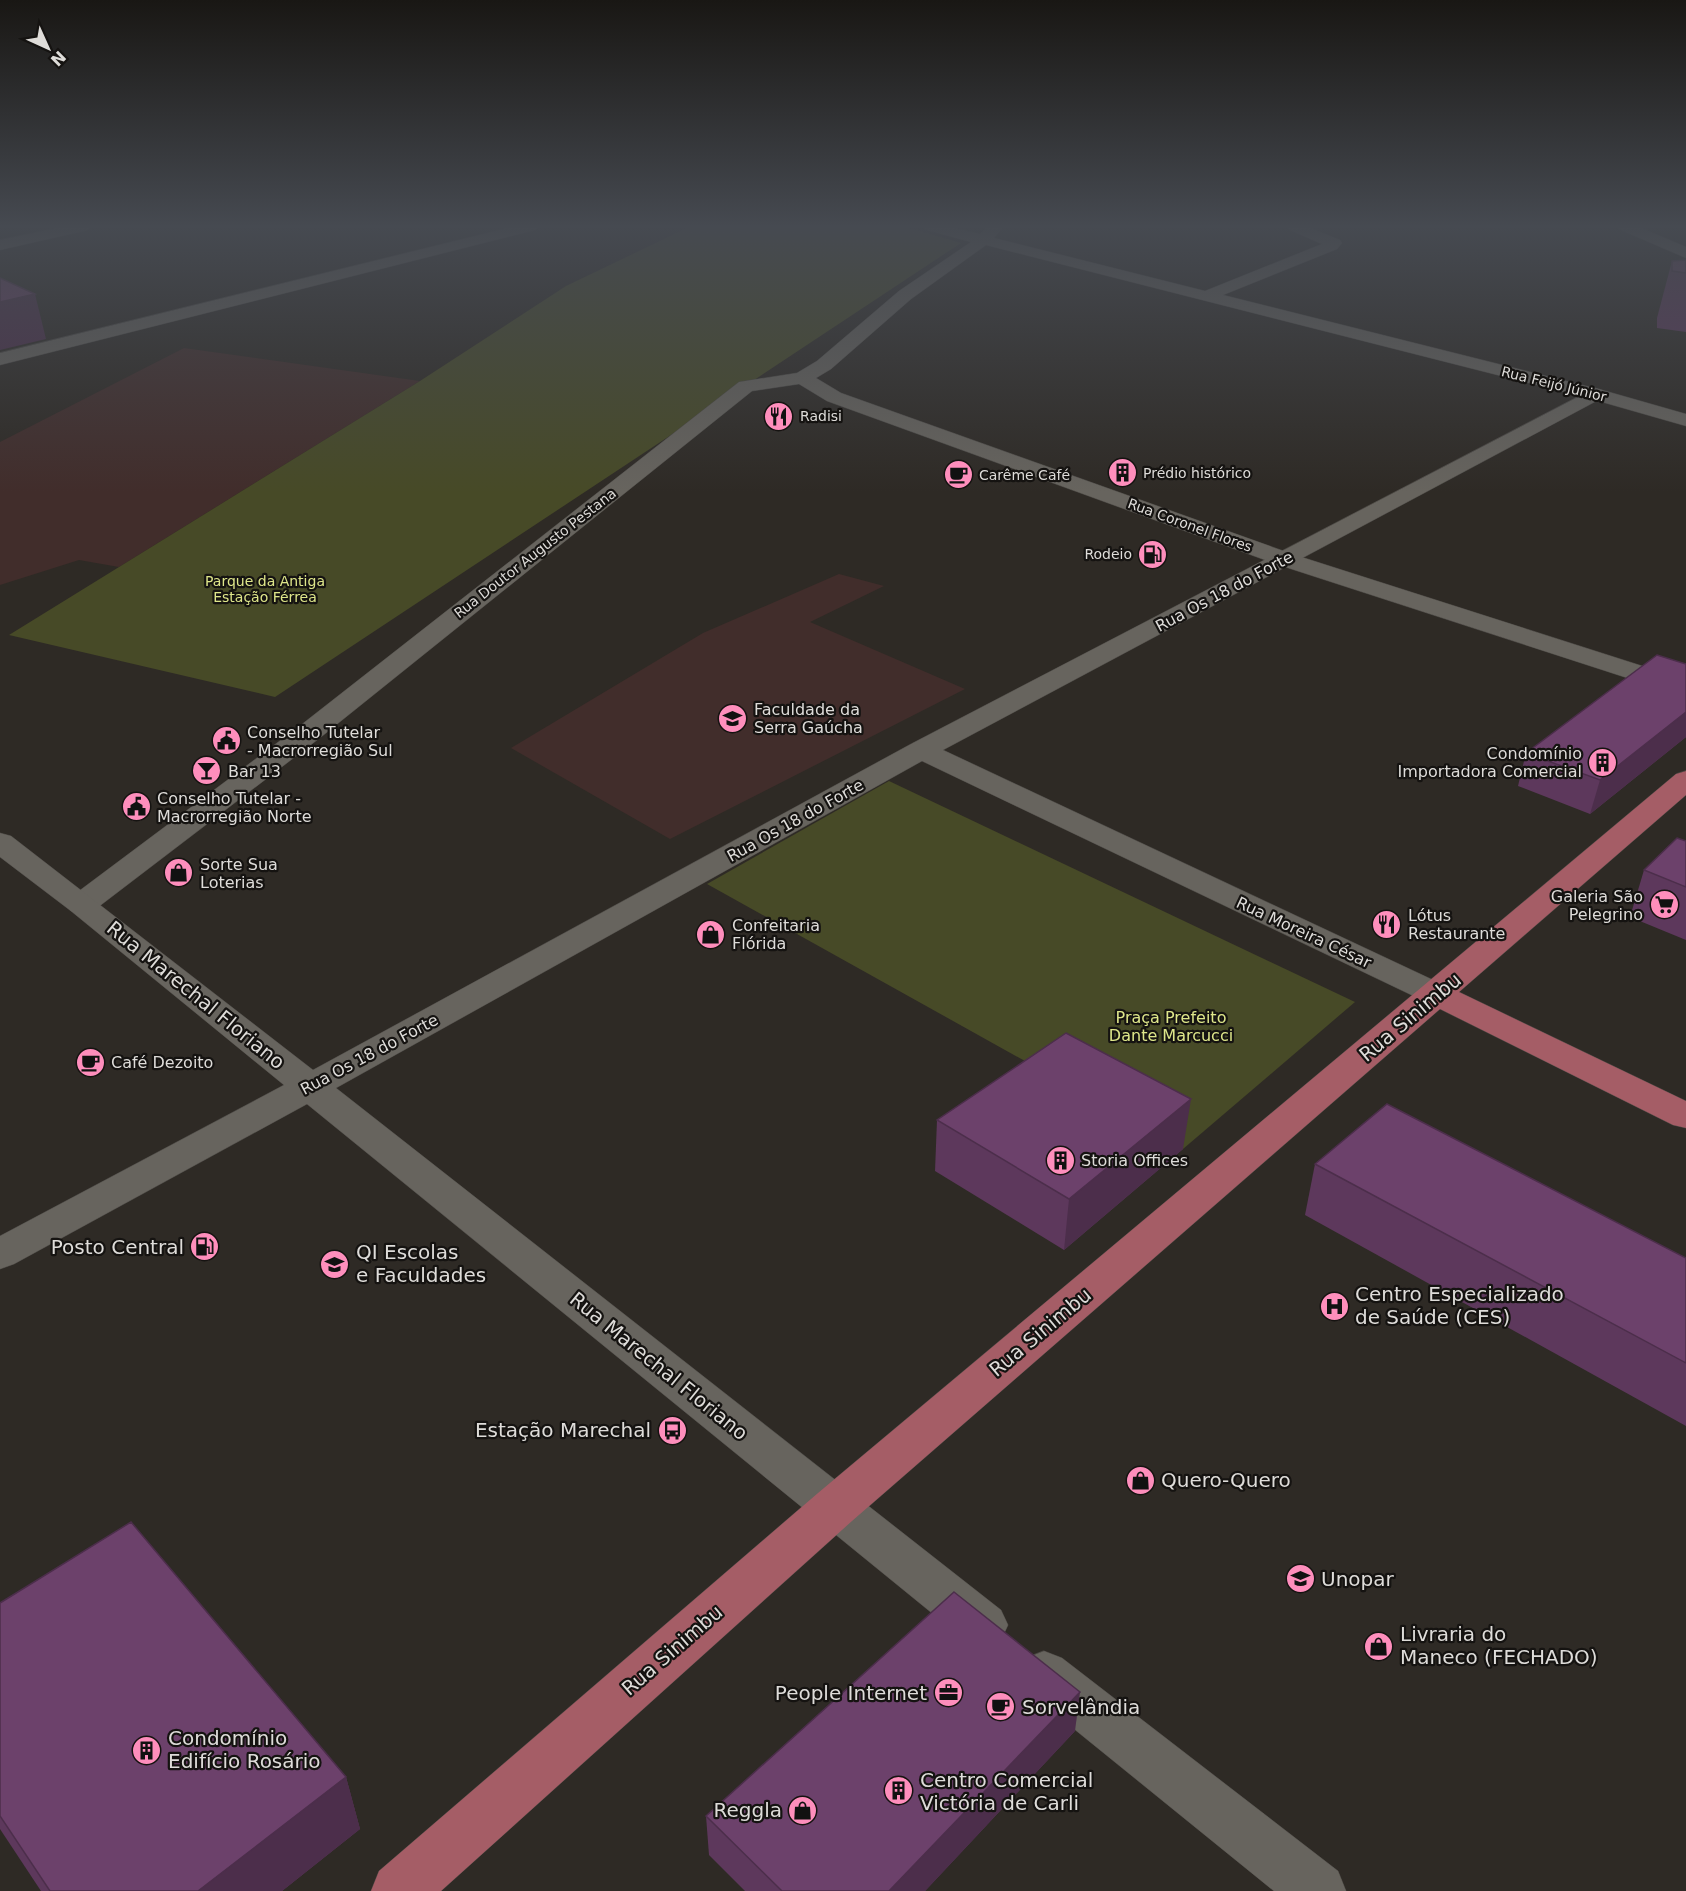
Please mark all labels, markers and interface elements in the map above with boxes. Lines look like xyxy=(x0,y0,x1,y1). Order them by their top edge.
north arrow xyxy=(18,18,78,78)
text: N xyxy=(47,47,70,70)
street label: Rua Feijó Júnior xyxy=(1500,363,1608,405)
restaurant icon: Radisi xyxy=(763,400,795,432)
place label: Radisi xyxy=(800,408,842,424)
building icon: Prédio histórico xyxy=(1106,457,1138,489)
cafe icon: Carême Café xyxy=(942,459,974,491)
place label: Prédio histórico xyxy=(1143,465,1251,481)
place label: Carême Café xyxy=(979,467,1070,483)
street label: Rua Doutor Augusto Pestana xyxy=(451,485,619,621)
street label: Rua Coronel Flores xyxy=(1126,495,1254,555)
fuel station icon: Rodeio xyxy=(1137,538,1169,570)
place label: Rodeio xyxy=(1084,546,1132,562)
street label: Rua Os 18 do Forte xyxy=(1152,547,1296,636)
park label: Parque da Antiga Estação Férrea xyxy=(205,573,325,605)
place label: Faculdade da Serra Gaúcha xyxy=(754,700,863,737)
school or university icon: Faculdade da Serra Gaúcha xyxy=(717,702,749,734)
place label: Conselho Tutelar - Macrorregião Sul xyxy=(247,723,393,760)
public building icon: Conselho Tutelar - Macrorregião Sul xyxy=(210,725,242,757)
place label: Condomínio Importadora Comercial xyxy=(1398,744,1582,781)
building icon: Condomínio Importadora Comercial xyxy=(1587,746,1619,778)
bar icon: Bar 13 xyxy=(191,755,223,787)
place label: Bar 13 xyxy=(228,762,281,781)
street label: Rua Os 18 do Forte xyxy=(724,775,867,866)
place label: Conselho Tutelar - Macrorregião Norte xyxy=(157,789,312,826)
public building icon: Conselho Tutelar - Macrorregião Norte xyxy=(120,791,152,823)
place label: Sorte Sua Loterias xyxy=(200,855,278,892)
shop icon: Sorte Sua Loterias xyxy=(163,857,195,889)
place label: Galeria São Pelegrino xyxy=(1551,887,1643,924)
supermarket icon: Galeria São Pelegrino xyxy=(1648,889,1680,921)
street label: Rua Moreira César xyxy=(1233,893,1375,972)
place label: Lótus Restaurante xyxy=(1408,906,1505,943)
restaurant icon: Lótus Restaurante xyxy=(1371,908,1403,940)
street label: Rua Marechal Floriano xyxy=(102,916,290,1074)
place label: Confeitaria Flórida xyxy=(732,916,820,953)
shop icon: Confeitaria Flórida xyxy=(695,918,727,950)
street label: Rua Sinimbu xyxy=(1354,967,1466,1067)
park label: Praça Prefeito Dante Marcucci xyxy=(1109,1008,1233,1045)
street label: Rua Os 18 do Forte xyxy=(297,1010,441,1099)
cafe icon: Café Dezoito xyxy=(74,1046,106,1078)
place label: Café Dezoito xyxy=(111,1053,213,1072)
building icon: Storia Offices xyxy=(1044,1144,1076,1176)
place label: Storia Offices xyxy=(1081,1151,1188,1170)
fuel station icon: Posto Central xyxy=(189,1231,221,1263)
place label: Posto Central xyxy=(51,1235,184,1259)
place label: QI Escolas e Faculdades xyxy=(356,1240,486,1287)
school or university icon: QI Escolas e Faculdades xyxy=(319,1248,351,1280)
street label: Rua Sinimbu xyxy=(984,1282,1096,1382)
place label: Centro Especializado de Saúde (CES) xyxy=(1355,1282,1564,1329)
street label: Rua Marechal Floriano xyxy=(565,1287,753,1445)
hospital icon: Centro Especializado de Saúde (CES) xyxy=(1318,1290,1350,1322)
bus stop icon: Estação Marechal xyxy=(656,1414,688,1446)
place label: Estação Marechal xyxy=(475,1418,651,1442)
shop icon: Quero-Quero xyxy=(1124,1464,1156,1496)
place label: Quero-Quero xyxy=(1161,1468,1291,1492)
school or university icon: Unopar xyxy=(1284,1563,1316,1595)
place label: Unopar xyxy=(1321,1567,1395,1591)
street label: Rua Sinimbu xyxy=(617,1600,727,1700)
place label: Livraria do Maneco (FECHADO) xyxy=(1400,1622,1598,1669)
shop icon: Livraria do Maneco (FECHADO) xyxy=(1363,1630,1395,1662)
office icon: People Internet xyxy=(932,1677,964,1709)
place label: People Internet xyxy=(775,1681,927,1705)
cafe icon: Sorvelândia xyxy=(985,1691,1017,1723)
place label: Sorvelândia xyxy=(1022,1695,1140,1719)
place label: Condomínio Edifício Rosário xyxy=(168,1726,321,1773)
building icon: Condomínio Edifício Rosário xyxy=(131,1734,163,1766)
place label: Centro Comercial Victória de Carli xyxy=(920,1768,1093,1815)
building icon: Centro Comercial Victória de Carli xyxy=(883,1775,915,1807)
shop icon: Reggla xyxy=(787,1794,819,1826)
place label: Reggla xyxy=(713,1798,782,1822)

